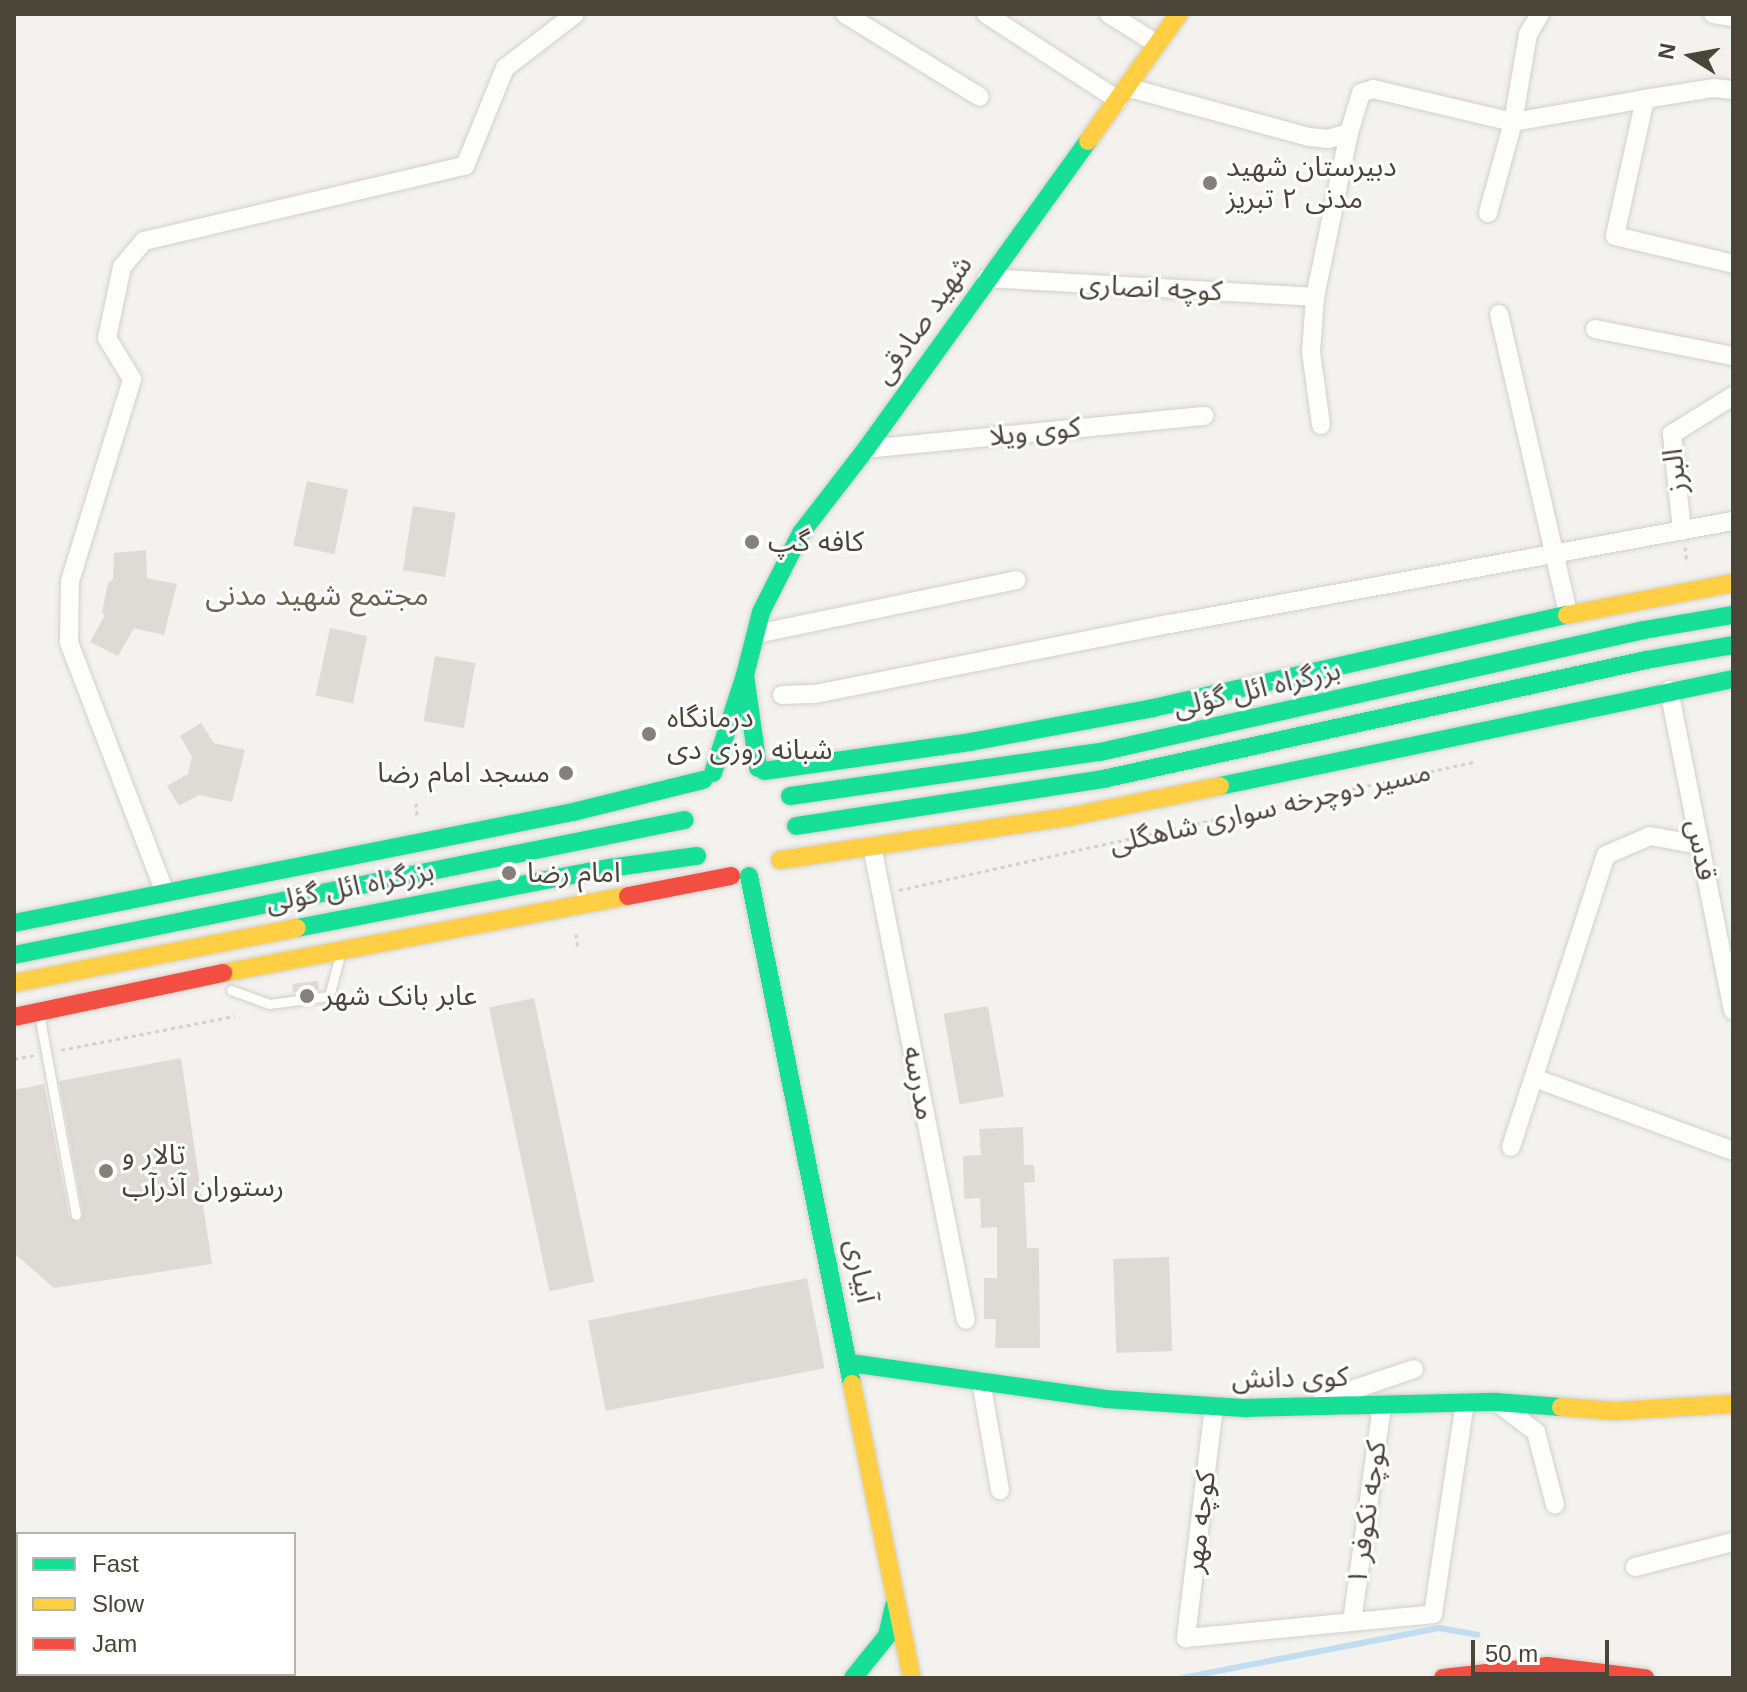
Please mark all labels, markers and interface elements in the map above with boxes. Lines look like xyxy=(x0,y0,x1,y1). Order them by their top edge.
north arrow xyxy=(1651,16,1731,96)
text: N xyxy=(1653,41,1681,62)
place label: دبیرستان شهید مدنی ۲ تبریز xyxy=(1226,150,1397,216)
marker: دبیرستان شهید مدنی ۲ تبریز xyxy=(1201,174,1219,192)
street label: شهید صادقی xyxy=(866,249,980,391)
street label: کوچه انصاری xyxy=(1079,267,1223,309)
street label: کوی ویلا xyxy=(988,411,1082,453)
street label: البرز xyxy=(1656,447,1694,495)
place label: کافه گپ xyxy=(768,525,864,559)
marker: کافه گپ xyxy=(743,533,761,551)
district label: مجتمع شهید مدنی xyxy=(205,577,429,613)
street label: بزرگراه ائل گؤلی xyxy=(1170,653,1344,725)
place label: درمانگاه شبانه روزی دی xyxy=(667,701,832,767)
marker: درمانگاه شبانه روزی دی xyxy=(638,723,660,745)
street label: مسیر دوچرخه سواری شاهگلی xyxy=(1106,755,1434,861)
place label: مسجد امام رضا xyxy=(377,756,550,790)
marker: مسجد امام رضا xyxy=(557,764,575,782)
street label: قدس xyxy=(1679,817,1723,883)
street label: بزرگراه ائل گؤلی xyxy=(263,854,437,920)
place label: امام رضا xyxy=(527,856,621,890)
marker: امام رضا xyxy=(498,862,520,884)
place label: عابر بانک شهر xyxy=(323,979,477,1013)
marker: عابر بانک شهر xyxy=(298,987,316,1005)
street label: مدرسه xyxy=(895,1043,943,1123)
place label: تالار و رستوران آذرآب xyxy=(122,1138,284,1204)
marker: تالار و رستوران آذرآب xyxy=(97,1162,115,1180)
street label: آبیاری xyxy=(837,1236,883,1306)
street label: کوی دانش xyxy=(1231,1360,1349,1396)
street label: کوچه نکوفر ۱ xyxy=(1340,1439,1394,1587)
street label: کوچه مهر xyxy=(1177,1469,1223,1575)
legend xyxy=(16,1532,296,1676)
text: Fast xyxy=(92,1550,139,1577)
text: Slow xyxy=(92,1590,144,1617)
scale bar xyxy=(1475,1624,1613,1674)
text: Jam xyxy=(92,1630,137,1657)
text: 50 m xyxy=(1485,1640,1538,1667)

